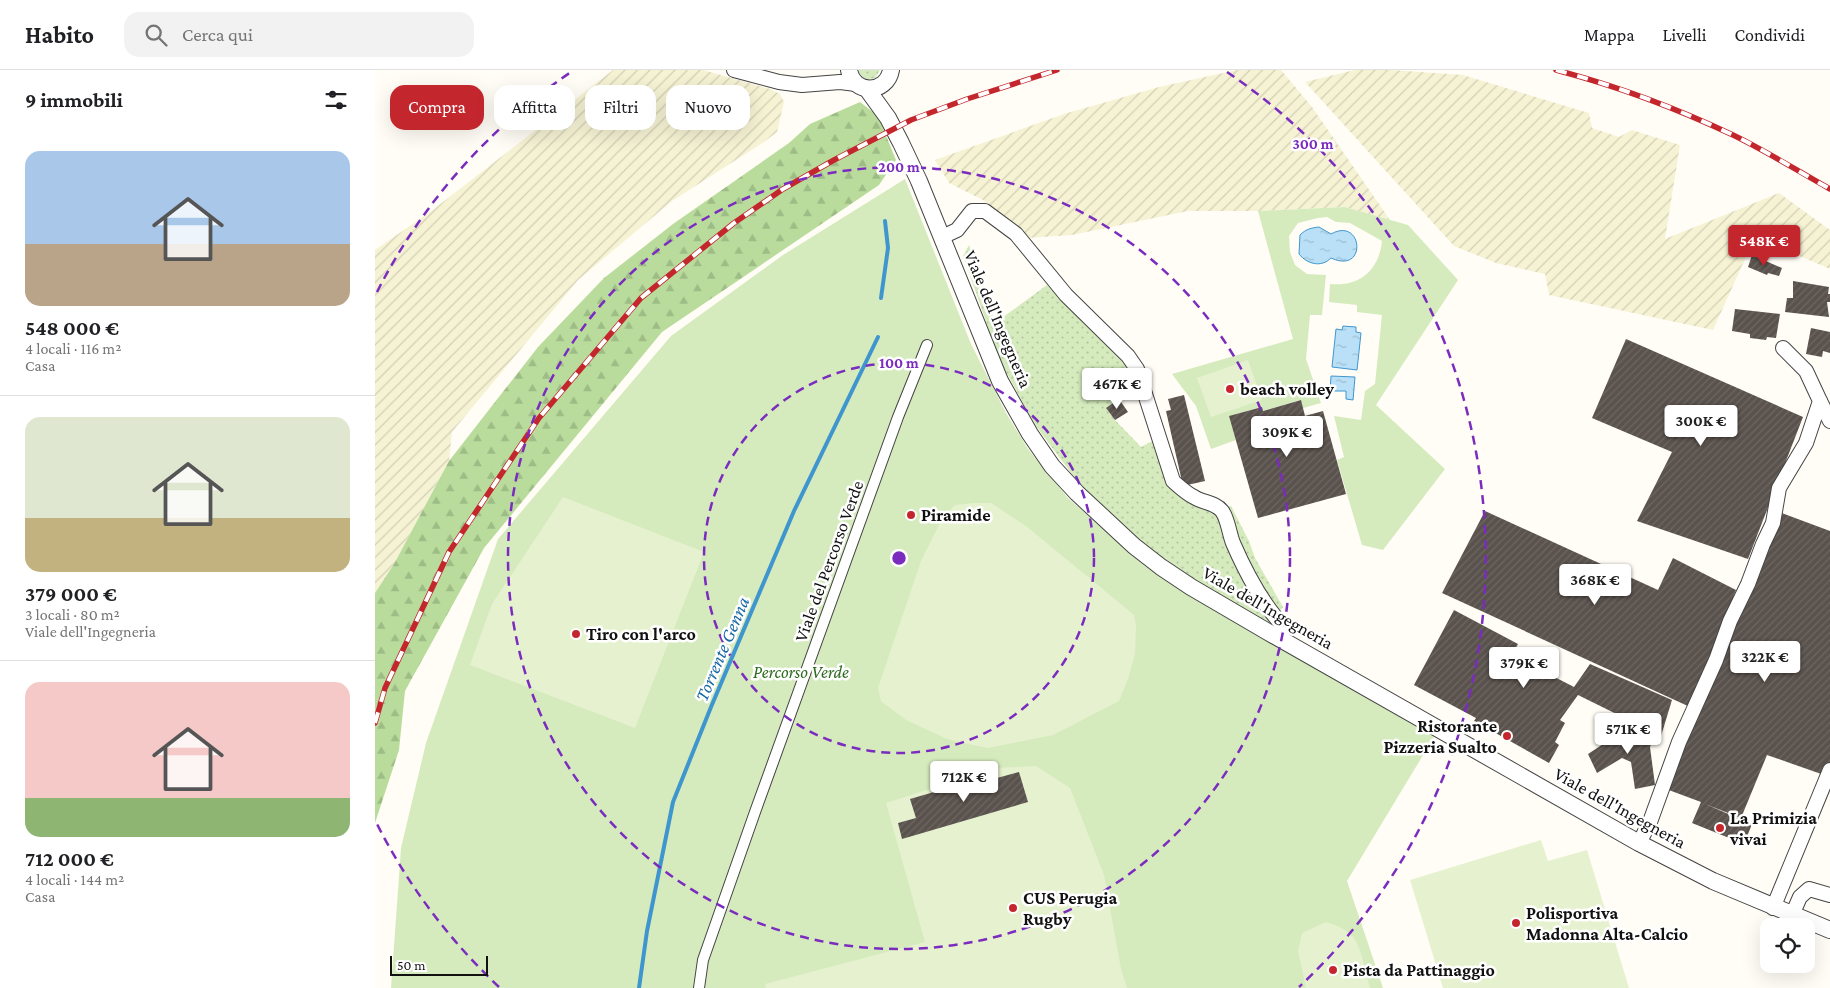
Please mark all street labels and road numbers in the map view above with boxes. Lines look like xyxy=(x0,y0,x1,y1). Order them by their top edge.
street label: Viale dell'Ingegneria xyxy=(960,247,1036,391)
street label: Viale del Percorso Verde xyxy=(791,478,867,644)
street label: Viale dell'Ingegneria xyxy=(1199,562,1337,654)
street label: Viale dell'Ingegneria xyxy=(1551,764,1689,852)

